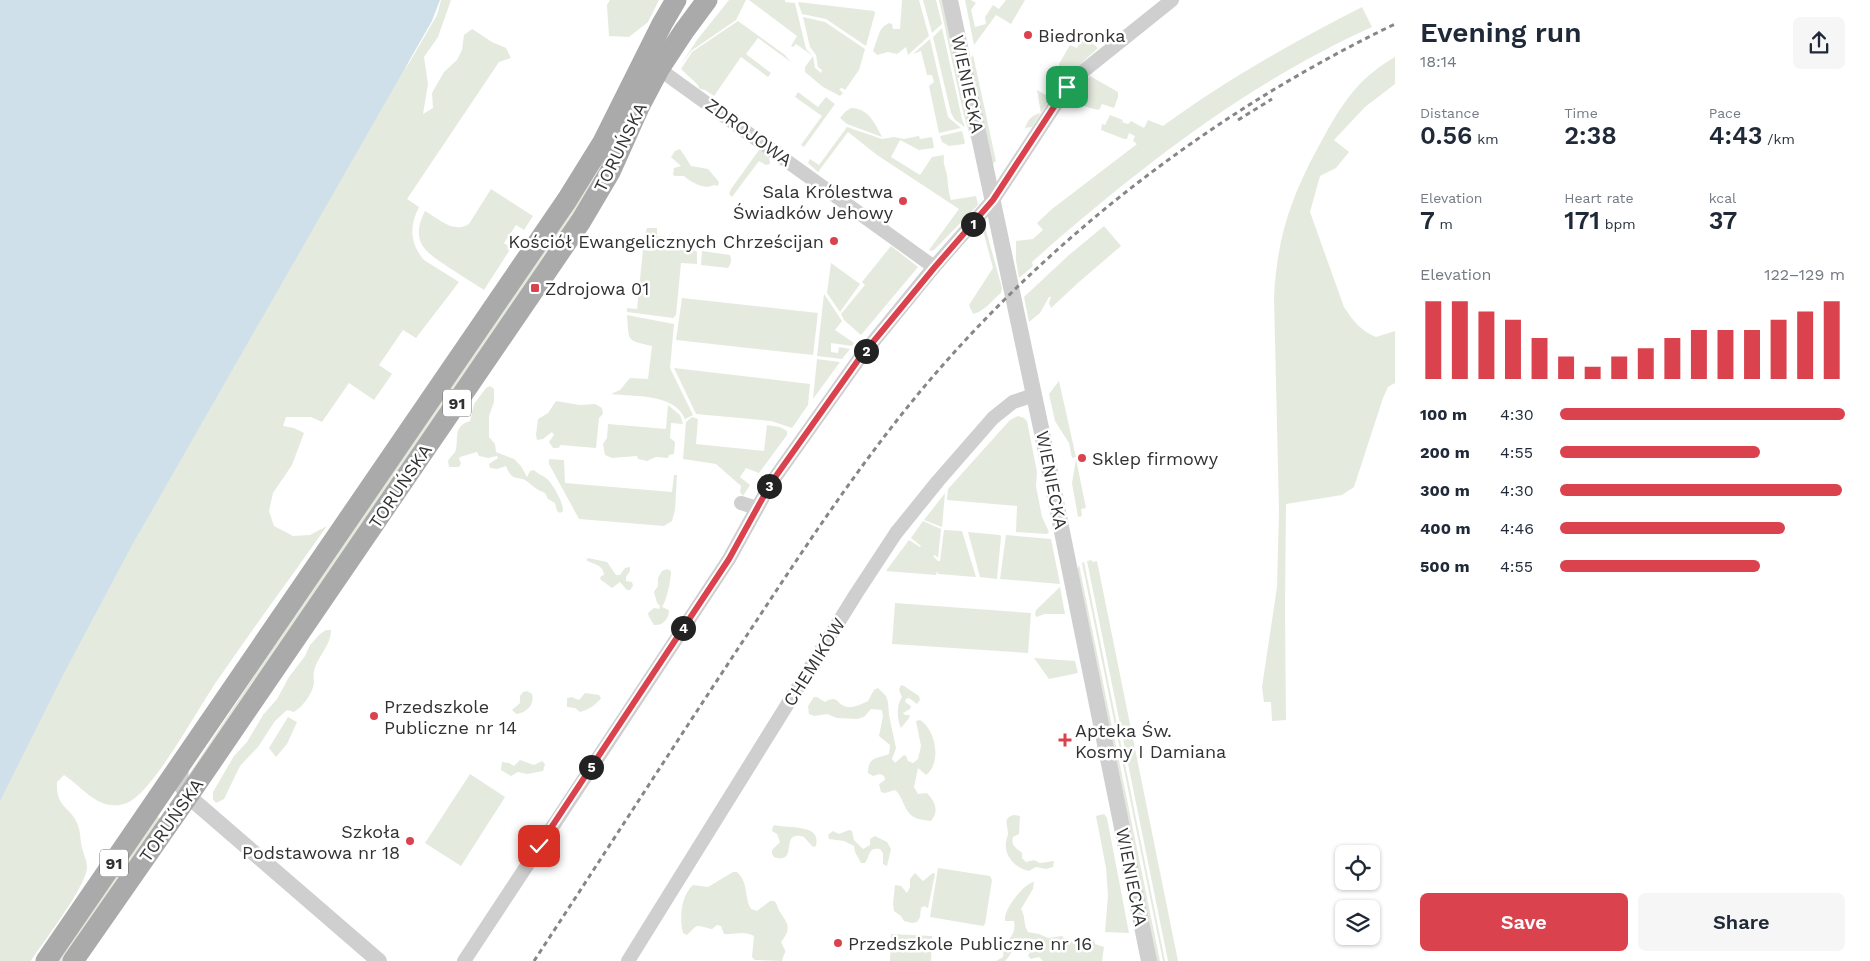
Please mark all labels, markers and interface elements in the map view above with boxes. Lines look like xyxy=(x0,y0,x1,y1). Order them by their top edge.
text: Evening run xyxy=(1420,16,1581,49)
button: share xyxy=(1793,17,1845,69)
place label: Biedronka xyxy=(1038,25,1125,46)
marker: Biedronka xyxy=(1022,29,1034,41)
street label: WIENIECKA xyxy=(947,33,989,135)
text: 18:14 xyxy=(1420,52,1457,71)
pin xyxy=(1046,66,1088,108)
icon: arrive xyxy=(1053,73,1081,101)
street label: ZDROJOWA xyxy=(702,94,796,170)
street label: TORUŃSKA xyxy=(589,99,651,195)
text: Distance xyxy=(1420,105,1480,121)
text: Time xyxy=(1564,105,1598,121)
text: Pace xyxy=(1709,105,1741,121)
text: 0.56 xyxy=(1420,121,1472,150)
text: 2:38 xyxy=(1564,121,1617,150)
text: 4:43 xyxy=(1709,121,1763,150)
text: km xyxy=(1472,131,1499,147)
text: /km xyxy=(1763,131,1795,147)
place label: Sala Królestwa Świadków Jehowy xyxy=(733,181,894,223)
text: Elevation xyxy=(1420,190,1483,206)
text: Heart rate xyxy=(1564,190,1634,206)
text: kcal xyxy=(1709,190,1736,206)
marker: Sala Królestwa Świadków Jehowy xyxy=(897,195,909,207)
text: 7 xyxy=(1420,206,1435,235)
text: 171 xyxy=(1564,206,1600,235)
text: 37 xyxy=(1709,206,1737,235)
pin: 1 xyxy=(960,212,986,236)
text: 1 xyxy=(970,216,977,232)
text: m xyxy=(1435,216,1453,232)
text: bpm xyxy=(1600,216,1636,232)
place label: Kościół Ewangelicznych Chrześcijan xyxy=(508,231,824,252)
marker: Kościół Ewangelicznych Chrześcijan xyxy=(828,235,840,247)
text: Elevation xyxy=(1420,265,1491,284)
text: 122–129 m xyxy=(1764,265,1845,284)
place label: Zdrojowa 01 xyxy=(545,278,649,299)
marker: Zdrojowa 01 xyxy=(529,282,541,294)
pin: 2 xyxy=(854,338,878,364)
text: 2 xyxy=(862,343,871,359)
road number: 91 xyxy=(443,389,471,416)
text: 100 m xyxy=(1420,405,1467,424)
text: 4:30 xyxy=(1500,405,1534,424)
street label: WIENIECKA xyxy=(1032,429,1072,531)
street label: TORUŃSKA xyxy=(364,440,436,532)
text: 200 m xyxy=(1420,443,1470,462)
text: 4:55 xyxy=(1500,443,1533,462)
place label: Sklep firmowy xyxy=(1092,448,1219,469)
marker: Sklep firmowy xyxy=(1076,452,1088,464)
pin: 3 xyxy=(756,474,782,498)
text: 3 xyxy=(765,478,774,494)
text: 300 m xyxy=(1420,481,1470,500)
text: 4:30 xyxy=(1500,481,1534,500)
text: 400 m xyxy=(1420,519,1471,538)
text: 4:46 xyxy=(1500,519,1534,538)
text: 500 m xyxy=(1420,557,1470,576)
text: 4:55 xyxy=(1500,557,1533,576)
street label: CHEMIKÓW xyxy=(779,614,849,710)
pin: 4 xyxy=(670,616,696,640)
text: 4 xyxy=(679,620,688,636)
place label: Przedszkole Publiczne nr 14 xyxy=(384,696,517,738)
marker: Przedszkole Publiczne nr 14 xyxy=(368,710,380,722)
place label: Apteka Św. Kosmy I Damiana xyxy=(1075,720,1226,762)
marker: Apteka Św. Kosmy I Damiana xyxy=(1059,734,1071,746)
pin: 5 xyxy=(578,754,604,780)
text: 5 xyxy=(587,759,596,775)
street label: TORUŃSKA xyxy=(135,774,208,866)
place label: Szkoła Podstawowa nr 18 xyxy=(242,821,400,863)
pin xyxy=(518,825,560,867)
street label: WIENIECKA xyxy=(1112,826,1152,928)
icon: check xyxy=(525,832,553,860)
marker: Szkoła Podstawowa nr 18 xyxy=(404,835,416,847)
map controls xyxy=(1335,845,1380,945)
button: locate xyxy=(1335,845,1380,890)
road number: 91 xyxy=(100,850,128,876)
button: Save xyxy=(1420,893,1628,951)
button: Share xyxy=(1638,893,1845,951)
button: layers xyxy=(1335,900,1380,945)
place label: Przedszkole Publiczne nr 16 xyxy=(848,933,1092,954)
marker: Przedszkole Publiczne nr 16 xyxy=(832,937,844,949)

